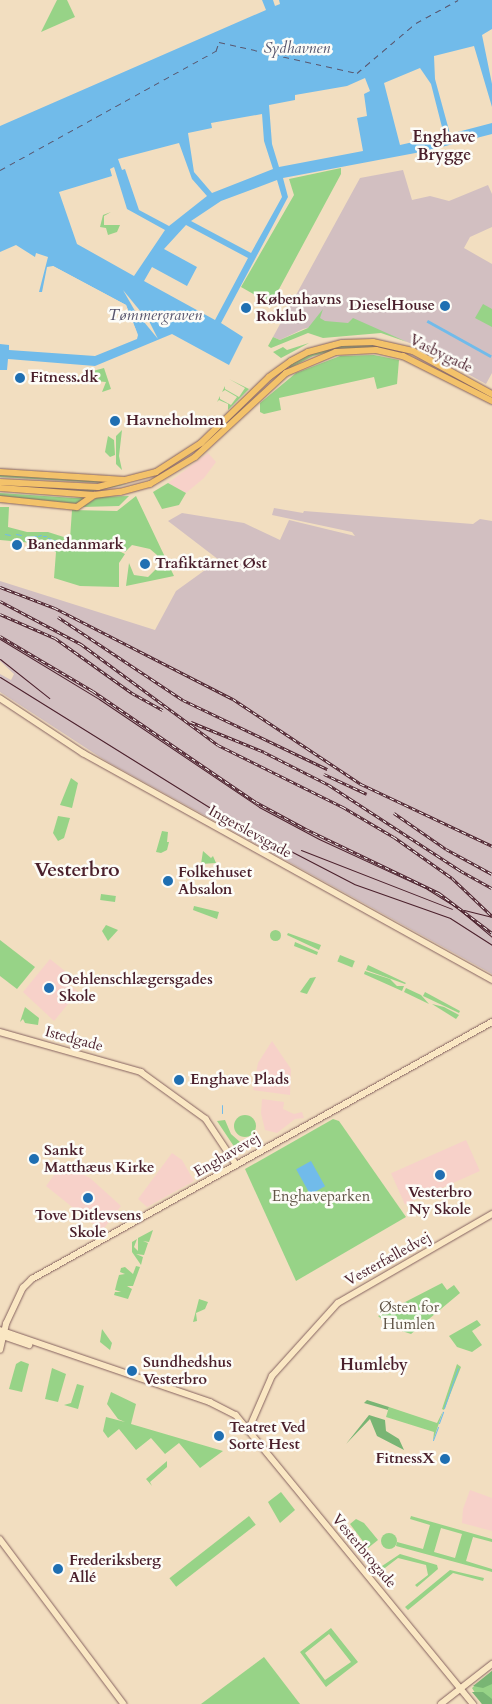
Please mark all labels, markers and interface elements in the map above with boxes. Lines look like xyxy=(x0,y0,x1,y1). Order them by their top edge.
water label: Sydhavnen xyxy=(264,38,330,58)
district label: Enghave Brygge xyxy=(412,127,476,165)
place label: Københavns Roklub xyxy=(256,290,341,325)
place label: DieselHouse xyxy=(349,297,435,315)
marker: DieselHouse xyxy=(439,300,451,312)
marker: Københavns Roklub xyxy=(240,302,252,314)
water label: Tømmergraven xyxy=(108,305,202,325)
street label: Vasbygade xyxy=(406,331,476,377)
place label: Fitness.dk xyxy=(30,369,99,387)
marker: Fitness.dk xyxy=(14,372,26,384)
place label: Havneholmen xyxy=(126,412,224,430)
marker: Havneholmen xyxy=(108,414,122,428)
place label: Banedanmark xyxy=(27,536,124,554)
marker: Banedanmark xyxy=(11,539,23,551)
place label: Trafiktårnet Øst xyxy=(155,555,267,573)
marker: Trafiktårnet Øst xyxy=(139,558,151,570)
street label: Ingerslevsgade xyxy=(205,802,295,862)
district label: Vesterbro xyxy=(34,857,120,881)
place label: Folkehuset Absalon xyxy=(178,863,252,898)
marker: Folkehuset Absalon xyxy=(162,875,174,887)
place label: Oehlenschlægersgades Skole xyxy=(59,970,213,1005)
marker: Oehlenschlægersgades Skole xyxy=(43,982,55,994)
street label: Istedgade xyxy=(43,1023,105,1055)
place label: Enghave Plads xyxy=(190,1071,289,1089)
marker: Enghave Plads xyxy=(172,1073,186,1087)
street label: Enghavevej xyxy=(190,1129,264,1181)
place label: Sankt Matthæus Kirke xyxy=(44,1141,154,1176)
marker: Sankt Matthæus Kirke xyxy=(28,1153,40,1165)
marker: Vesterbro Ny Skole xyxy=(434,1169,446,1181)
place label: Vesterbro Ny Skole xyxy=(408,1183,472,1218)
park label: Enghaveparken xyxy=(272,1188,370,1206)
marker: Tove Ditlevsens Skole xyxy=(82,1192,94,1204)
place label: Tove Ditlevsens Skole xyxy=(35,1206,141,1241)
street label: Vesterfælledvej xyxy=(342,1228,434,1290)
park label: Østen for Humlen xyxy=(379,1298,439,1333)
place label: Sundhedshus Vesterbro xyxy=(143,1353,232,1388)
district label: Humleby xyxy=(340,1355,408,1375)
marker: Sundhedshus Vesterbro xyxy=(125,1364,139,1378)
place label: Teatret Ved Sorte Hest xyxy=(229,1418,305,1453)
marker: Teatret Ved Sorte Hest xyxy=(213,1430,225,1442)
place label: FitnessX xyxy=(376,1450,435,1468)
marker: FitnessX xyxy=(439,1453,451,1465)
street label: Vesterbrogade xyxy=(328,1510,400,1592)
place label: Frederiksberg Allé xyxy=(69,1551,161,1586)
marker: Frederiksberg Allé xyxy=(51,1562,65,1576)

